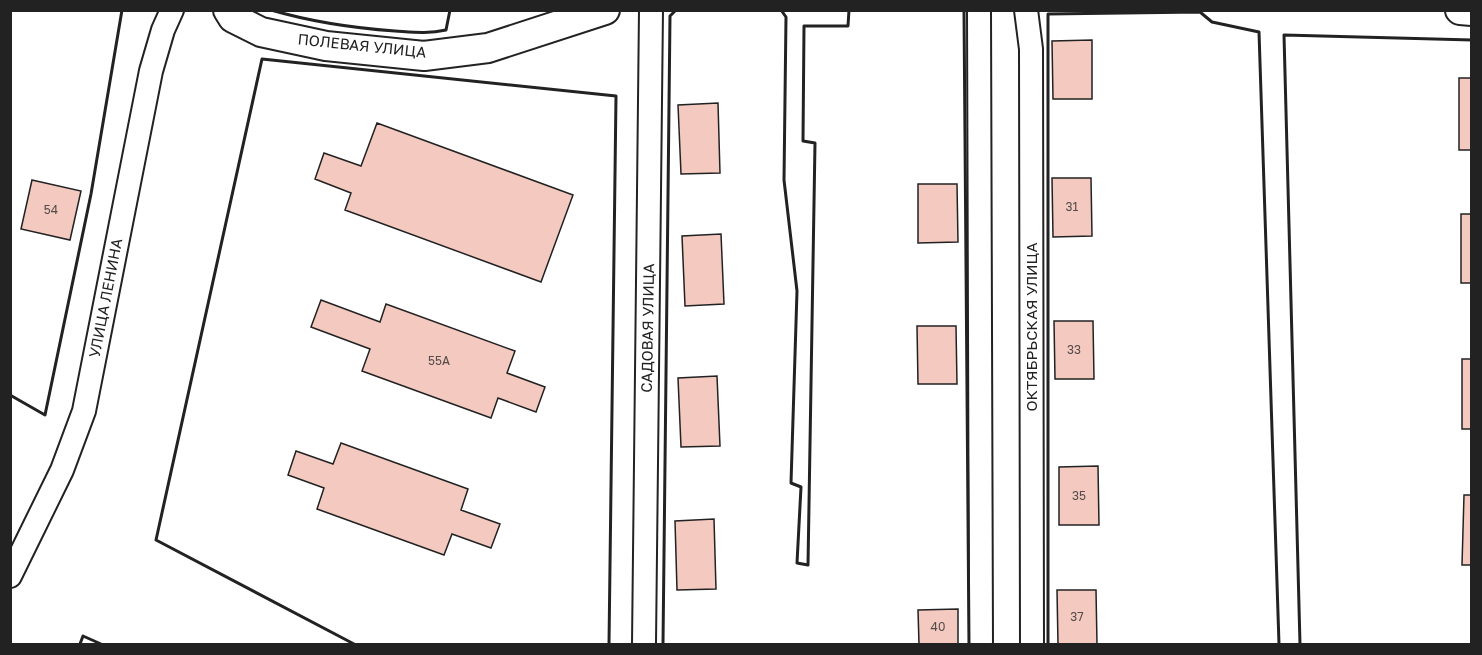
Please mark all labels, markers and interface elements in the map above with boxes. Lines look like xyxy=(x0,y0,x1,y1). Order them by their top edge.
street label: ПОЛЕВАЯ УЛИЦА xyxy=(297,29,427,61)
house number: 31 xyxy=(1066,199,1079,214)
house number: 54 xyxy=(44,202,58,217)
street label: УЛИЦА ЛЕНИНА xyxy=(85,237,125,359)
street label: ОКТЯБРЬСКАЯ УЛИЦА xyxy=(1022,243,1040,411)
street label: САДОВАЯ УЛИЦА xyxy=(637,263,657,393)
house number: 33 xyxy=(1067,342,1081,357)
house number: 55А xyxy=(428,353,450,368)
house number: 35 xyxy=(1072,488,1086,503)
house number: 37 xyxy=(1070,609,1084,624)
house number: 40 xyxy=(931,619,945,634)

